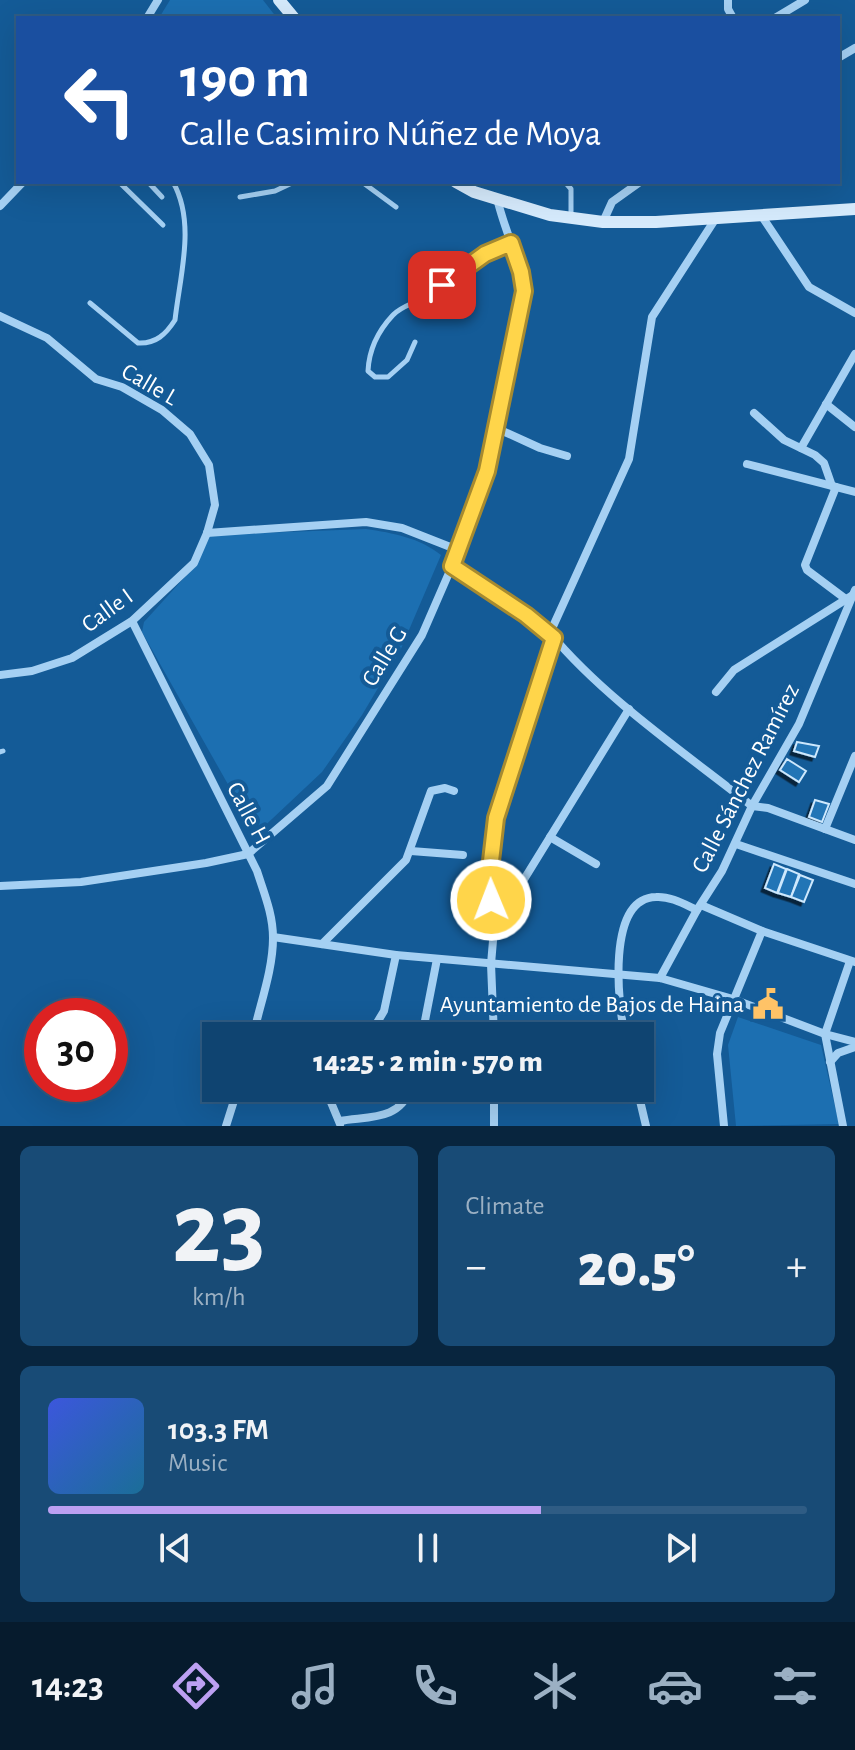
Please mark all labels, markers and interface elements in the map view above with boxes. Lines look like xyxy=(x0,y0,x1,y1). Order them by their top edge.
icon: left xyxy=(48,48,152,152)
text: 190 m xyxy=(180,51,310,107)
text: Calle Casimiro Núñez de Moya xyxy=(180,116,601,152)
pin xyxy=(408,251,476,319)
icon: arrive xyxy=(420,263,464,307)
street label: Calle L xyxy=(117,359,182,410)
street label: Calle I xyxy=(78,584,138,637)
street label: Calle G xyxy=(358,623,412,690)
street label: Calle Sánchez Ramírez xyxy=(688,680,804,877)
street label: Calle H xyxy=(222,778,274,849)
position arrow xyxy=(449,858,533,942)
public building icon: Ayuntamiento de Bajos de Haina xyxy=(751,987,785,1021)
place label: Ayuntamiento de Bajos de Haina xyxy=(440,993,744,1017)
speed limit sign: 30 xyxy=(24,998,128,1102)
text: 14:25 · 2 min · 570 m xyxy=(313,1047,543,1077)
text: 23 xyxy=(172,1178,266,1282)
text: Climate xyxy=(466,1193,544,1219)
text: 20.5° xyxy=(578,1237,695,1297)
text: − xyxy=(466,1245,487,1289)
text: + xyxy=(786,1245,807,1289)
text: km/h xyxy=(192,1284,246,1310)
text: 103.3 FM xyxy=(168,1415,269,1445)
text: Music xyxy=(168,1450,227,1476)
icon: previous xyxy=(153,1526,197,1570)
icon: pause xyxy=(406,1526,450,1570)
icon: next xyxy=(659,1526,703,1570)
icon: directions xyxy=(168,1658,224,1714)
icon: music xyxy=(287,1658,343,1714)
icon: phone xyxy=(407,1658,463,1714)
icon: climate xyxy=(527,1658,583,1714)
icon: car xyxy=(647,1658,703,1714)
icon: filters xyxy=(767,1658,823,1714)
text: 14:23 xyxy=(32,1668,104,1704)

